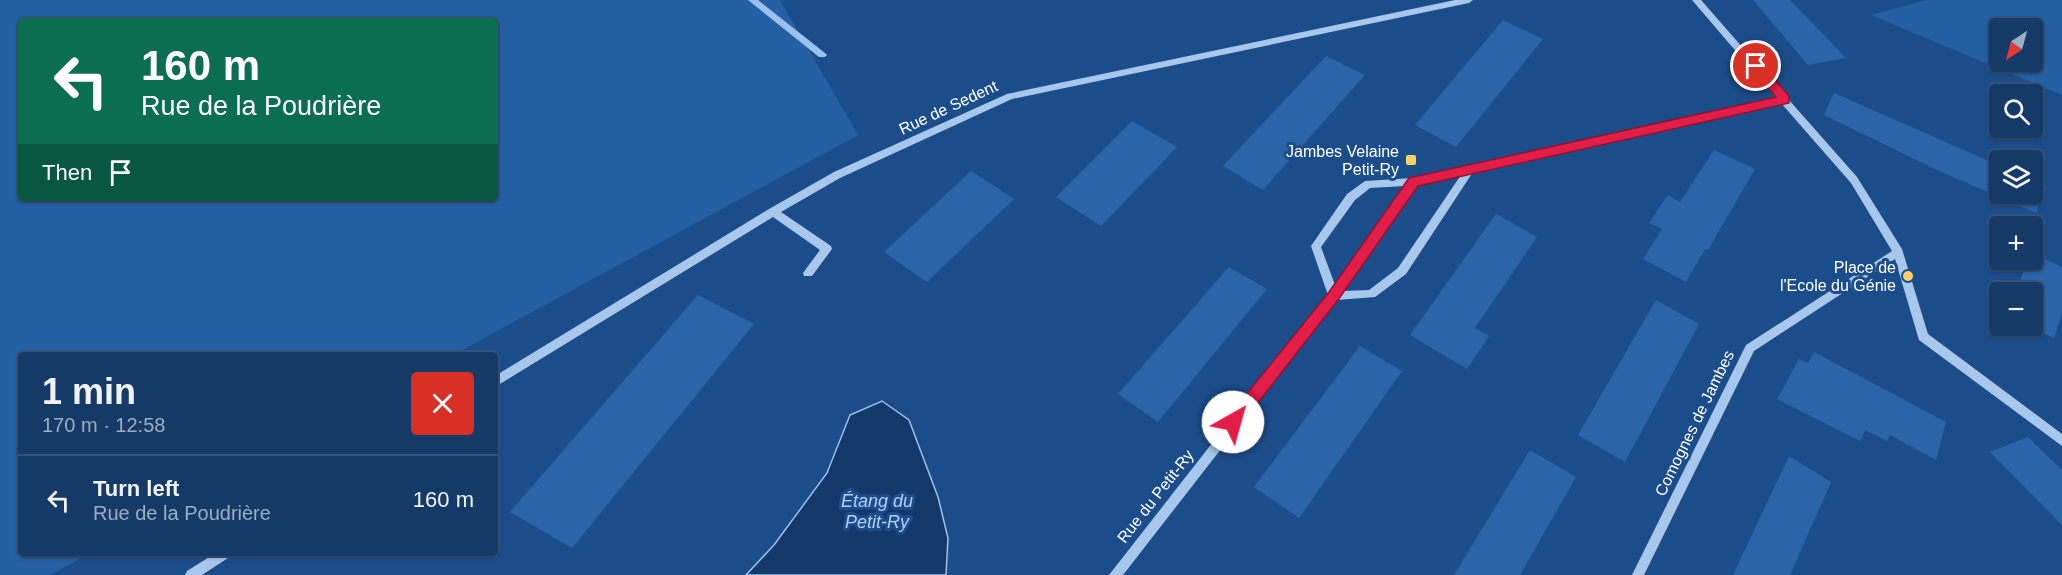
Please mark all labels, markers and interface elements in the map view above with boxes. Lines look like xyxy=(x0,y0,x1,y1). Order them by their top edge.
north arrow xyxy=(1989,18,2043,72)
map controls xyxy=(1989,18,2043,336)
pin xyxy=(1730,40,1781,91)
icon: left xyxy=(42,42,120,120)
text: 160 m xyxy=(141,42,260,89)
icon: arrive xyxy=(1739,49,1772,82)
street label: Rue de Sedent xyxy=(896,77,1001,138)
button: search xyxy=(1989,84,2043,138)
text: Rue de la Poudrière xyxy=(141,91,381,121)
place label: Jambes Velaine Petit-Ry xyxy=(1286,143,1399,178)
button: layers xyxy=(1989,150,2043,204)
marker: Jambes Velaine Petit-Ry xyxy=(1404,153,1418,167)
icon: arrive xyxy=(104,156,137,189)
text: Then xyxy=(42,160,92,185)
button: + xyxy=(1989,216,2043,270)
place label: Place de l'Ecole du Génie xyxy=(1780,259,1896,294)
marker: Place de l'Ecole du Génie xyxy=(1901,269,1915,283)
button: − xyxy=(1989,282,2043,336)
street label: Comognes de Jambes xyxy=(1652,348,1737,499)
text: 1 min xyxy=(42,371,136,412)
button: close xyxy=(411,372,474,435)
position arrow xyxy=(1201,390,1265,454)
text: 170 m · 12:58 xyxy=(42,414,165,436)
street label: Rue du Petit-Ry xyxy=(1114,447,1197,546)
text: Turn left xyxy=(93,476,179,501)
icon: left xyxy=(42,484,75,517)
text: 160 m xyxy=(413,487,474,512)
water label: Étang du Petit-Ry xyxy=(841,491,913,532)
text: Rue de la Poudrière xyxy=(93,502,271,524)

